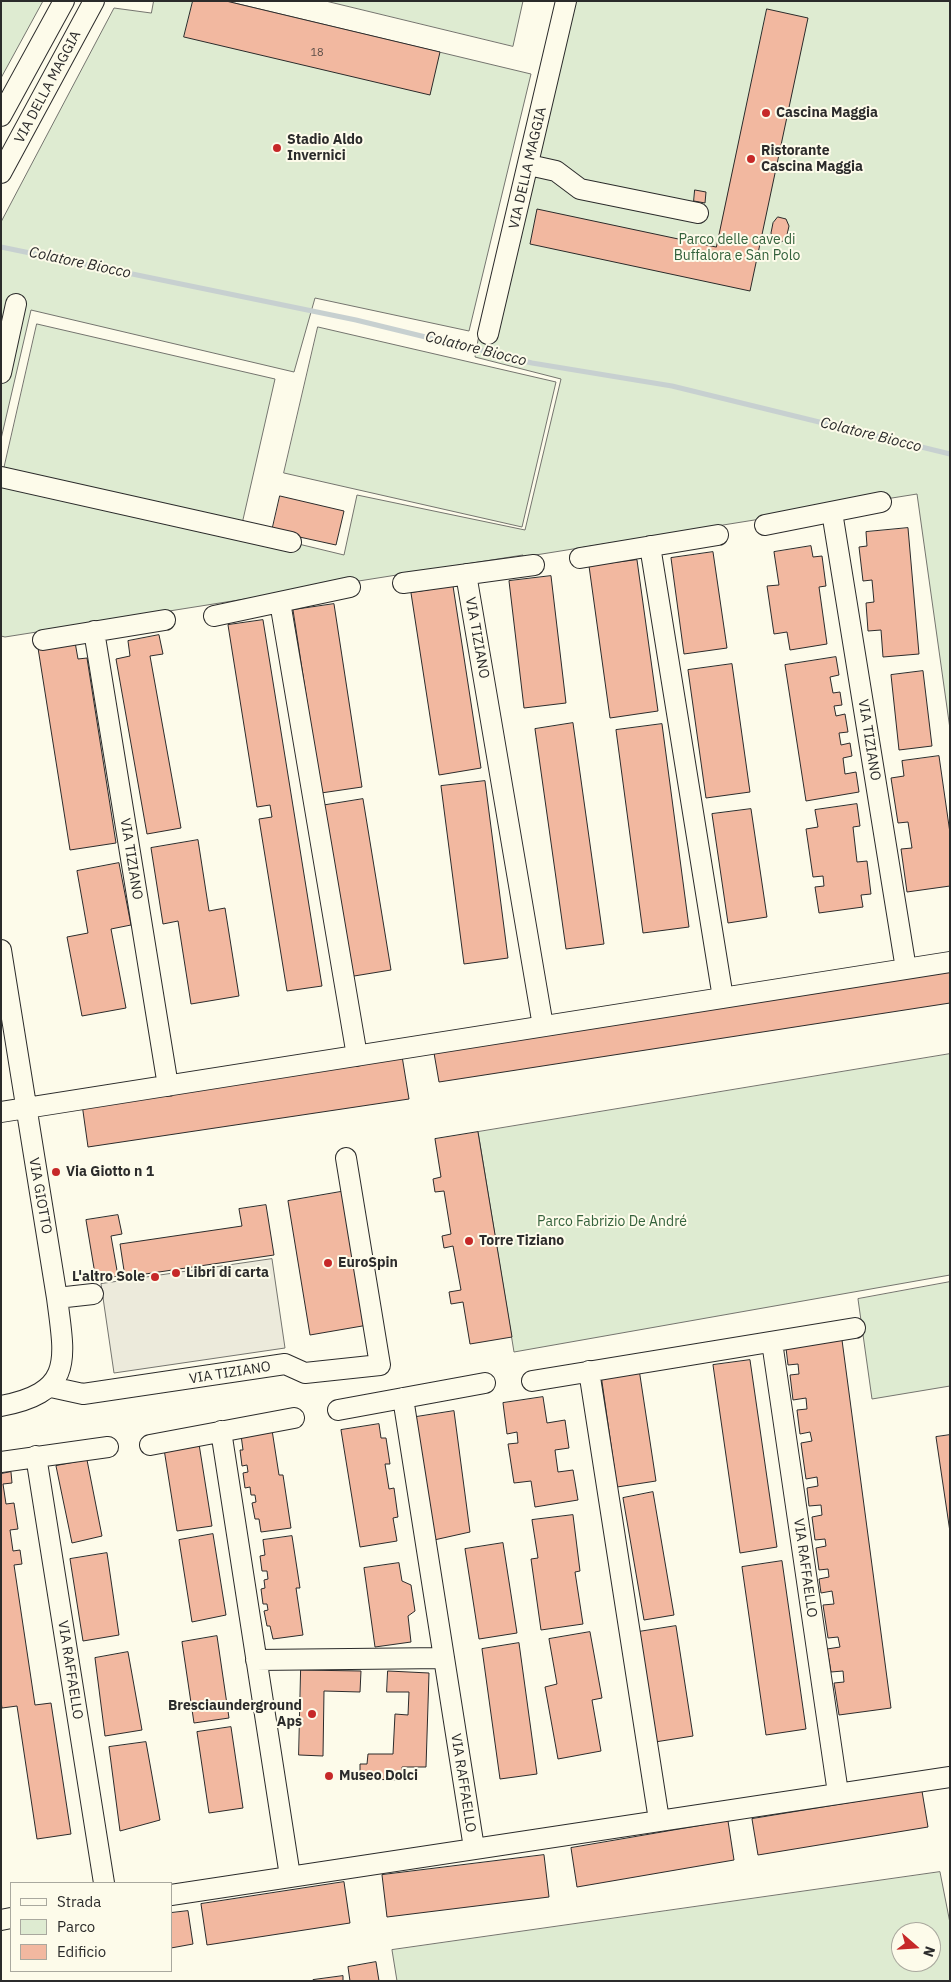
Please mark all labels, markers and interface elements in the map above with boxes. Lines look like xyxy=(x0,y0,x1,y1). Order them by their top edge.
street label: VIA DELLA MAGGIA xyxy=(11,28,85,146)
house number: 18 xyxy=(310,46,324,60)
street label: VIA DELLA MAGGIA xyxy=(506,105,550,231)
place label: Cascina Maggia xyxy=(776,105,878,121)
marker: Cascina Maggia xyxy=(760,107,772,119)
place label: Stadio Aldo Invernici xyxy=(287,132,363,164)
marker: Stadio Aldo Invernici xyxy=(271,142,283,154)
place label: Ristorante Cascina Maggia xyxy=(761,143,863,176)
marker: Ristorante Cascina Maggia xyxy=(745,153,757,165)
park label: Parco delle cave di Buffalora e San Polo xyxy=(674,232,800,264)
water label: Colatore Biocco xyxy=(27,243,133,283)
water label: Colatore Biocco xyxy=(423,328,529,370)
water label: Colatore Biocco xyxy=(818,414,924,456)
street label: VIA TIZIANO xyxy=(462,596,492,680)
street label: VIA TIZIANO xyxy=(854,698,884,782)
street label: VIA TIZIANO xyxy=(116,817,146,901)
street label: VIA GIOTTO xyxy=(25,1156,55,1236)
place label: Via Giotto n 1 xyxy=(66,1164,154,1180)
marker: Via Giotto n 1 xyxy=(50,1166,62,1178)
park label: Parco Fabrizio De André xyxy=(537,1214,687,1230)
place label: Torre Tiziano xyxy=(479,1233,564,1249)
marker: Torre Tiziano xyxy=(463,1235,475,1247)
place label: EuroSpin xyxy=(338,1255,398,1271)
marker: EuroSpin xyxy=(322,1257,334,1269)
place label: Libri di carta xyxy=(186,1265,269,1281)
marker: Libri di carta xyxy=(170,1267,182,1279)
place label: L'altro Sole xyxy=(72,1269,145,1285)
marker: L'altro Sole xyxy=(149,1271,161,1283)
street label: VIA TIZIANO xyxy=(188,1358,272,1388)
street label: VIA RAFFAELLO xyxy=(790,1517,820,1619)
street label: VIA RAFFAELLO xyxy=(54,1619,86,1721)
place label: Bresciaunderground Aps xyxy=(168,1698,302,1730)
marker: Bresciaunderground Aps xyxy=(306,1708,318,1720)
street label: VIA RAFFAELLO xyxy=(447,1732,479,1834)
place label: Museo Dolci xyxy=(339,1768,418,1784)
marker: Museo Dolci xyxy=(323,1770,335,1782)
legend xyxy=(10,1882,172,1972)
text: Strada xyxy=(57,1892,101,1911)
text: Parco xyxy=(57,1917,95,1936)
north arrow xyxy=(891,1922,941,1972)
text: Edificio xyxy=(57,1942,106,1961)
text: N xyxy=(919,1944,939,1959)

